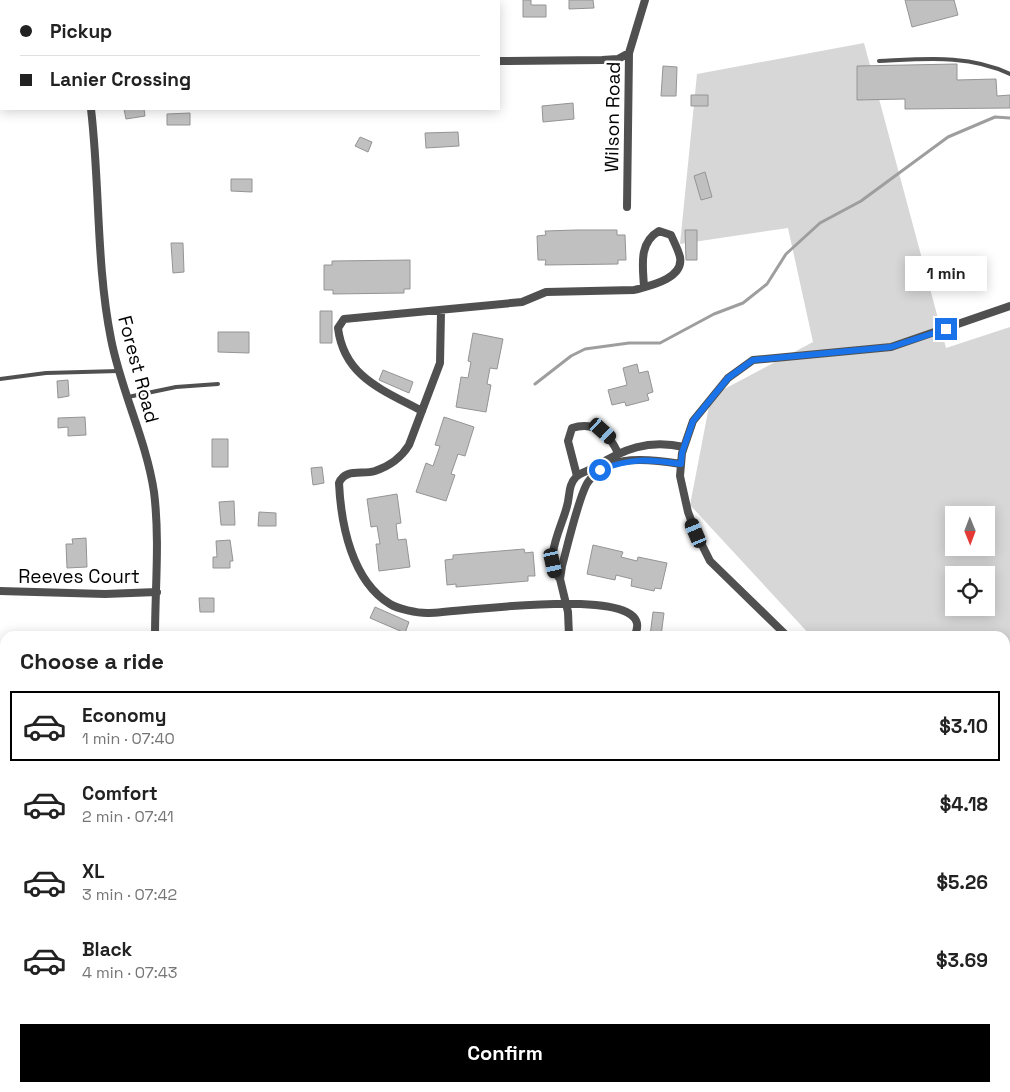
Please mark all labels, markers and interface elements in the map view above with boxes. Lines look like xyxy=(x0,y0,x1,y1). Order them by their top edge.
text: Pickup xyxy=(50,19,112,44)
street label: Wilson Road xyxy=(599,61,626,173)
text: Lanier Crossing xyxy=(50,67,191,92)
callout: 1 min xyxy=(905,256,987,292)
text: 1 min xyxy=(926,263,966,284)
street label: Forest Road xyxy=(112,313,165,425)
route end xyxy=(935,318,957,340)
car xyxy=(586,415,619,447)
route start xyxy=(589,459,611,481)
north arrow xyxy=(945,506,995,556)
map controls xyxy=(945,506,995,616)
car xyxy=(683,516,708,550)
car xyxy=(542,547,563,579)
street label: Reeves Court xyxy=(18,564,140,589)
button: locate xyxy=(945,566,995,616)
text: Choose a ride xyxy=(20,647,164,675)
text: Economy xyxy=(82,703,166,728)
icon: car xyxy=(22,704,67,749)
text: $3.10 xyxy=(939,714,988,739)
text: 1 min · 07:40 xyxy=(82,728,175,749)
text: Comfort xyxy=(82,781,158,806)
icon: car xyxy=(22,782,67,827)
text: $4.18 xyxy=(940,792,988,817)
text: 2 min · 07:41 xyxy=(82,806,174,827)
text: XL xyxy=(82,859,105,884)
icon: car xyxy=(22,860,67,905)
text: $5.26 xyxy=(936,870,988,895)
text: 3 min · 07:42 xyxy=(82,884,177,905)
text: Black xyxy=(82,937,132,962)
icon: car xyxy=(22,938,67,983)
text: $3.69 xyxy=(936,948,988,973)
text: 4 min · 07:43 xyxy=(82,962,178,983)
button: Confirm xyxy=(20,1024,990,1082)

